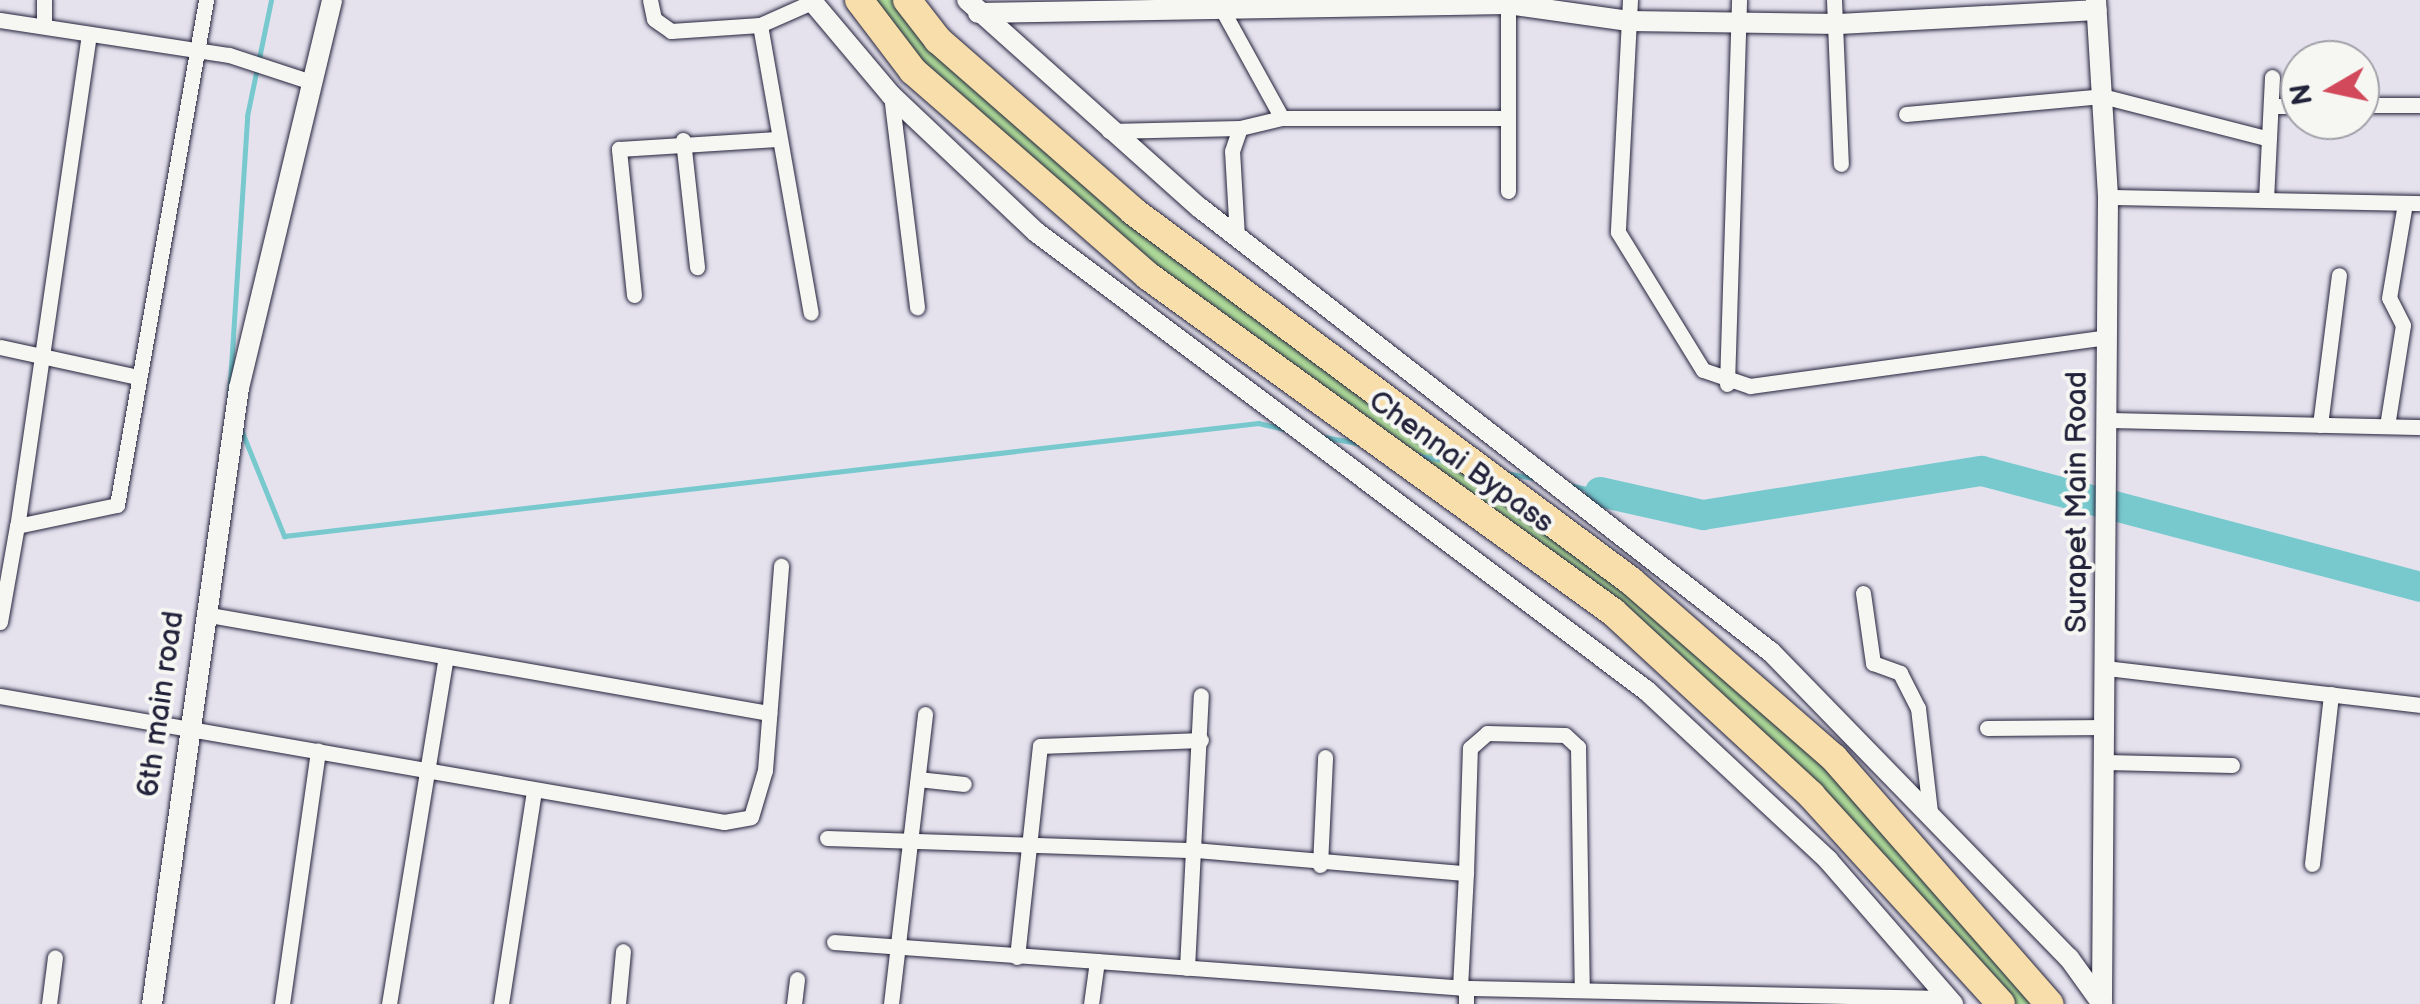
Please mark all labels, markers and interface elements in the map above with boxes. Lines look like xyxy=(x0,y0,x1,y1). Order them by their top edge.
north arrow xyxy=(2280,40,2380,140)
text: N xyxy=(2284,81,2320,107)
street label: Surapet Main Road xyxy=(2059,371,2095,633)
street label: Chennai Bypass xyxy=(1361,383,1561,541)
street label: 6th main road xyxy=(130,609,192,799)

